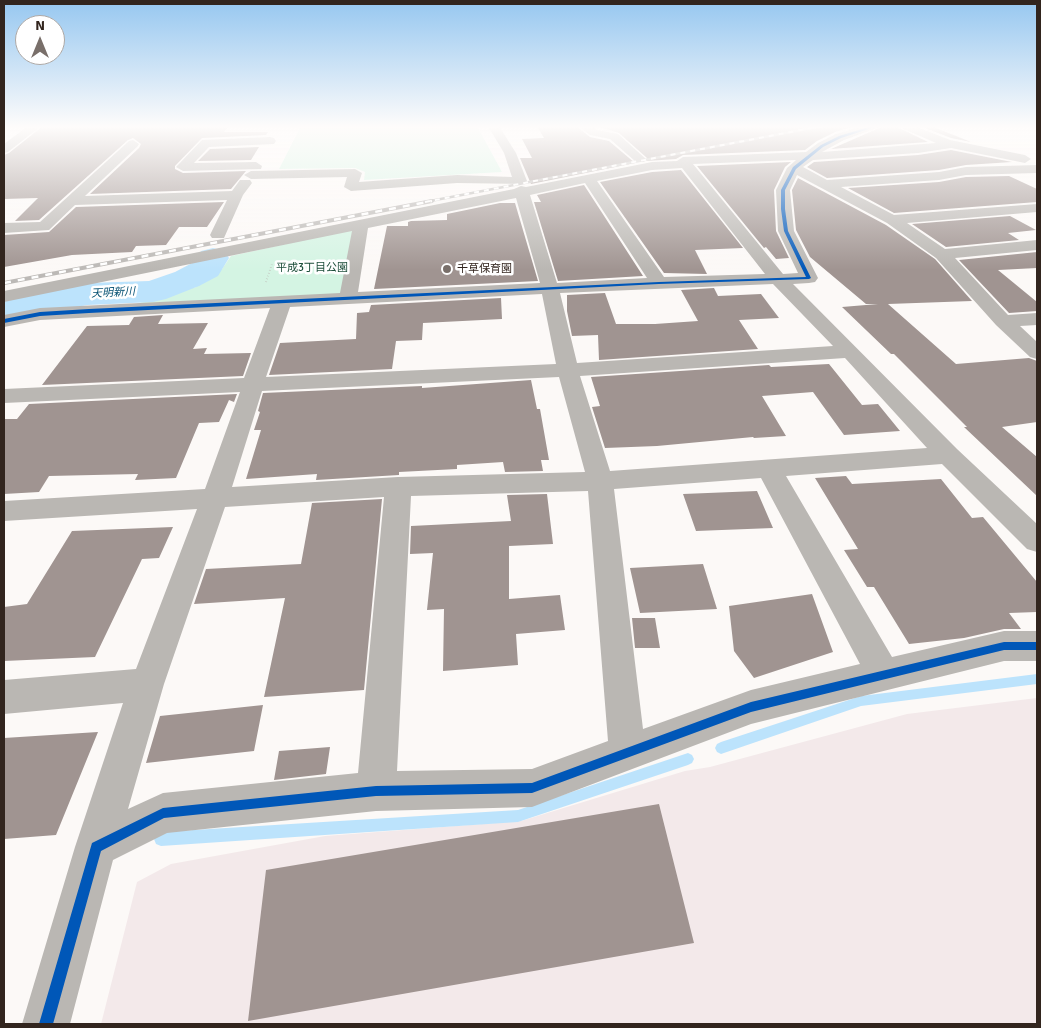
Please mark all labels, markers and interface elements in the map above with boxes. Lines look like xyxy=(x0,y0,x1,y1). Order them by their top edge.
north arrow xyxy=(15,15,65,65)
text: N xyxy=(35,17,45,34)
park label: 平成3丁目公園 xyxy=(276,261,348,275)
place label: 千草保育園 xyxy=(457,262,512,276)
marker: 千草保育園 xyxy=(441,263,453,275)
water label: 天明新川 xyxy=(91,285,135,301)

